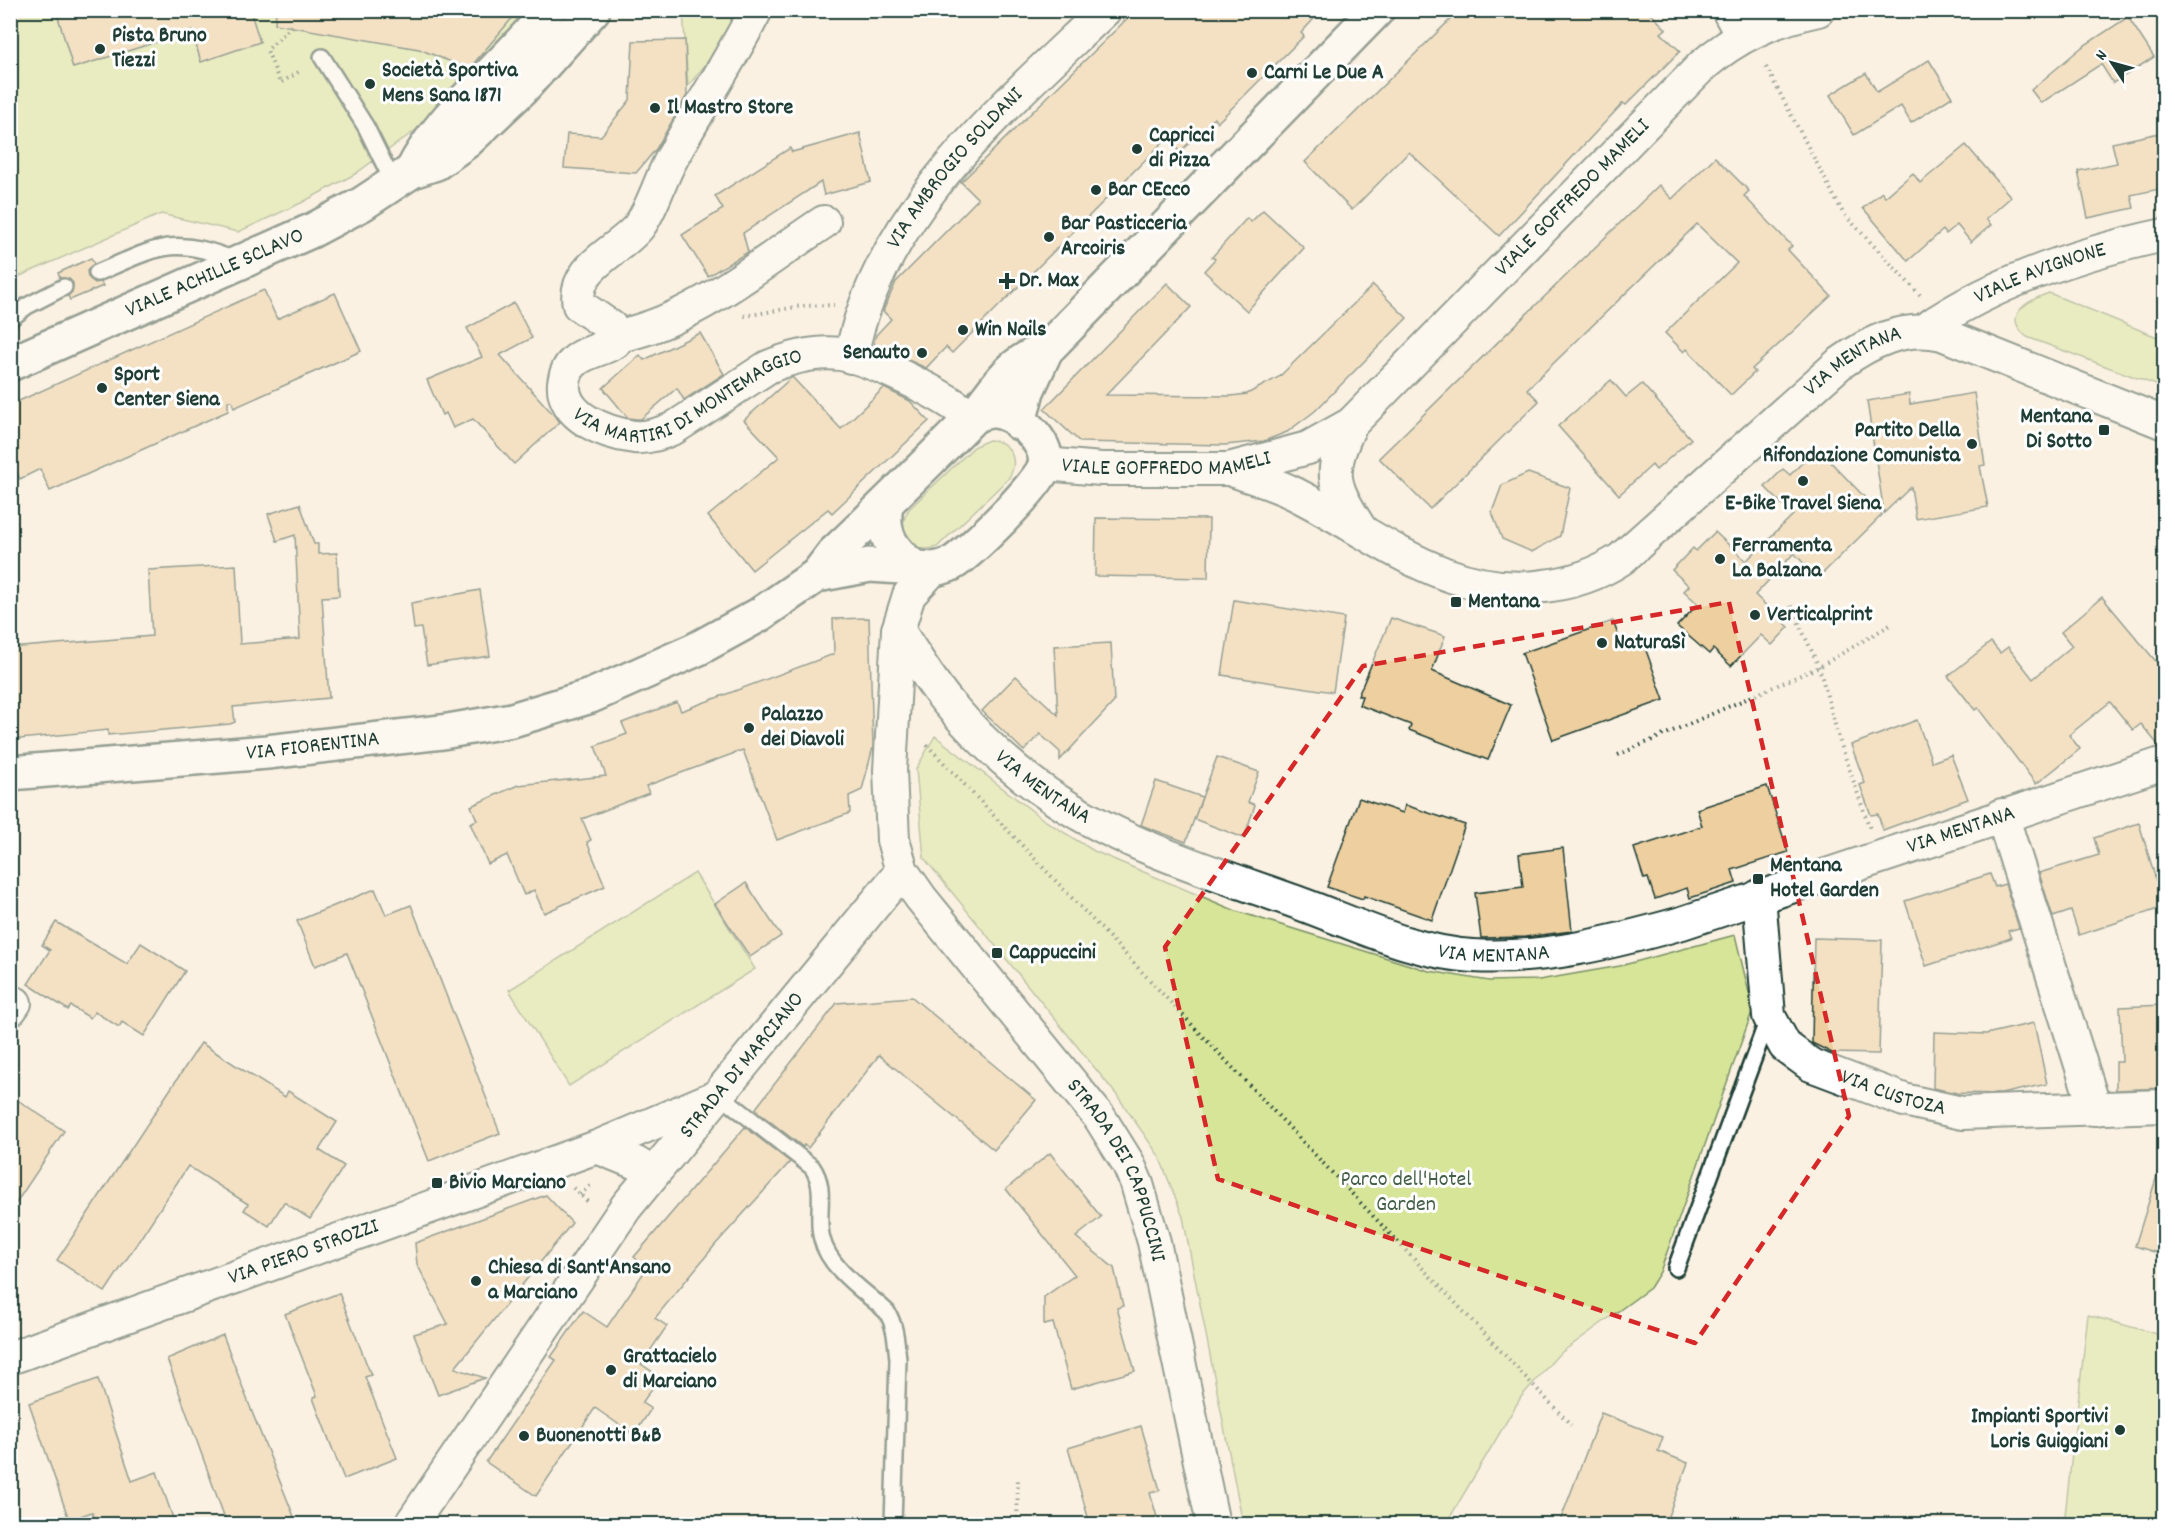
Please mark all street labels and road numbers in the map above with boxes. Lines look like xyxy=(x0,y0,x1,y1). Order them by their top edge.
street label: VIA AMBROGIO SOLDANI xyxy=(879,80,1031,255)
street label: VIALE GOFFREDO MAMELI xyxy=(1488,112,1658,284)
street label: VIALE ACHILLE SCLAVO xyxy=(121,220,309,326)
street label: VIALE AVIGNONE xyxy=(1969,234,2109,313)
street label: VIA MENTANA xyxy=(1797,318,1905,404)
street label: VIA MARTIRI DI MONTEMAGGIO xyxy=(565,341,806,453)
street label: VIALE GOFFREDO MAMELI xyxy=(1060,443,1275,485)
street label: VIA FIORENTINA xyxy=(245,724,381,769)
street label: VIA MENTANA xyxy=(988,743,1096,833)
street label: VIA MENTANA xyxy=(1903,798,2019,863)
street label: VIA MENTANA xyxy=(1435,936,1551,972)
street label: STRADA DI MARCIANO xyxy=(672,986,812,1146)
street label: VIA CUSTOZA xyxy=(1836,1062,1949,1124)
street label: STRADA DEI CAPPUCCINI xyxy=(1059,1072,1173,1265)
street label: VIA PIERO STROZZI xyxy=(224,1211,383,1294)

